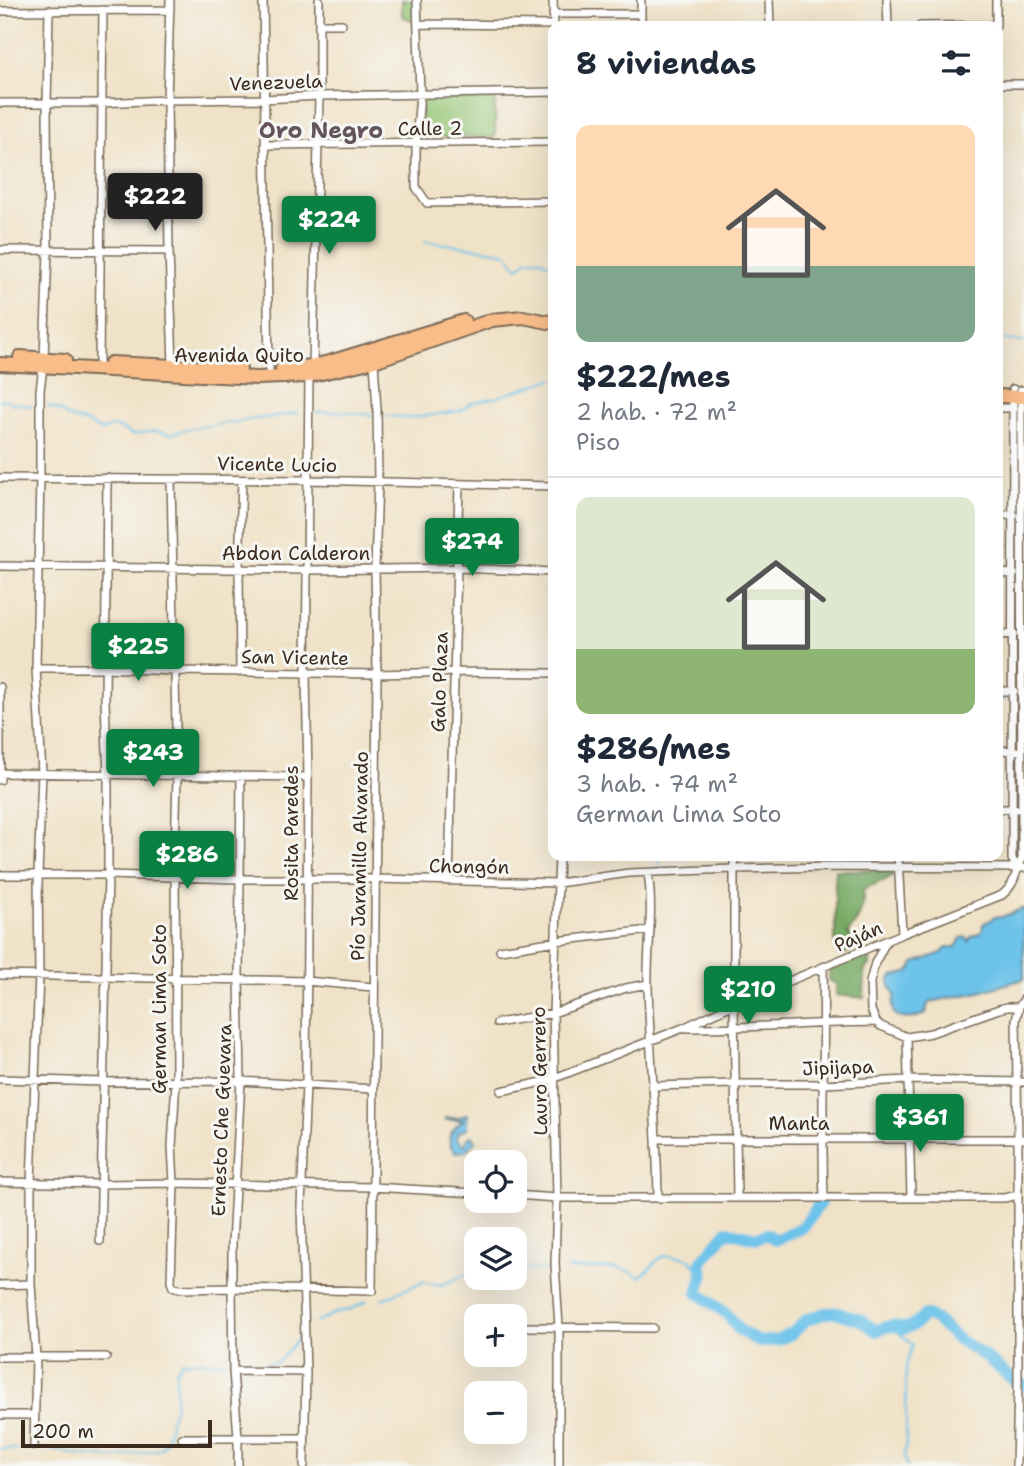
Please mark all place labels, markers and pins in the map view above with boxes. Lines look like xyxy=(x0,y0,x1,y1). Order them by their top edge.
pin: $222 xyxy=(114,174,196,233)
pin: $224 xyxy=(288,196,370,256)
pin: $274 xyxy=(431,518,513,578)
pin: $225 xyxy=(97,624,179,683)
pin: $243 xyxy=(112,730,194,789)
pin: $286 xyxy=(146,832,228,891)
pin: $210 xyxy=(707,967,789,1026)
pin: $361 xyxy=(879,1094,961,1154)

